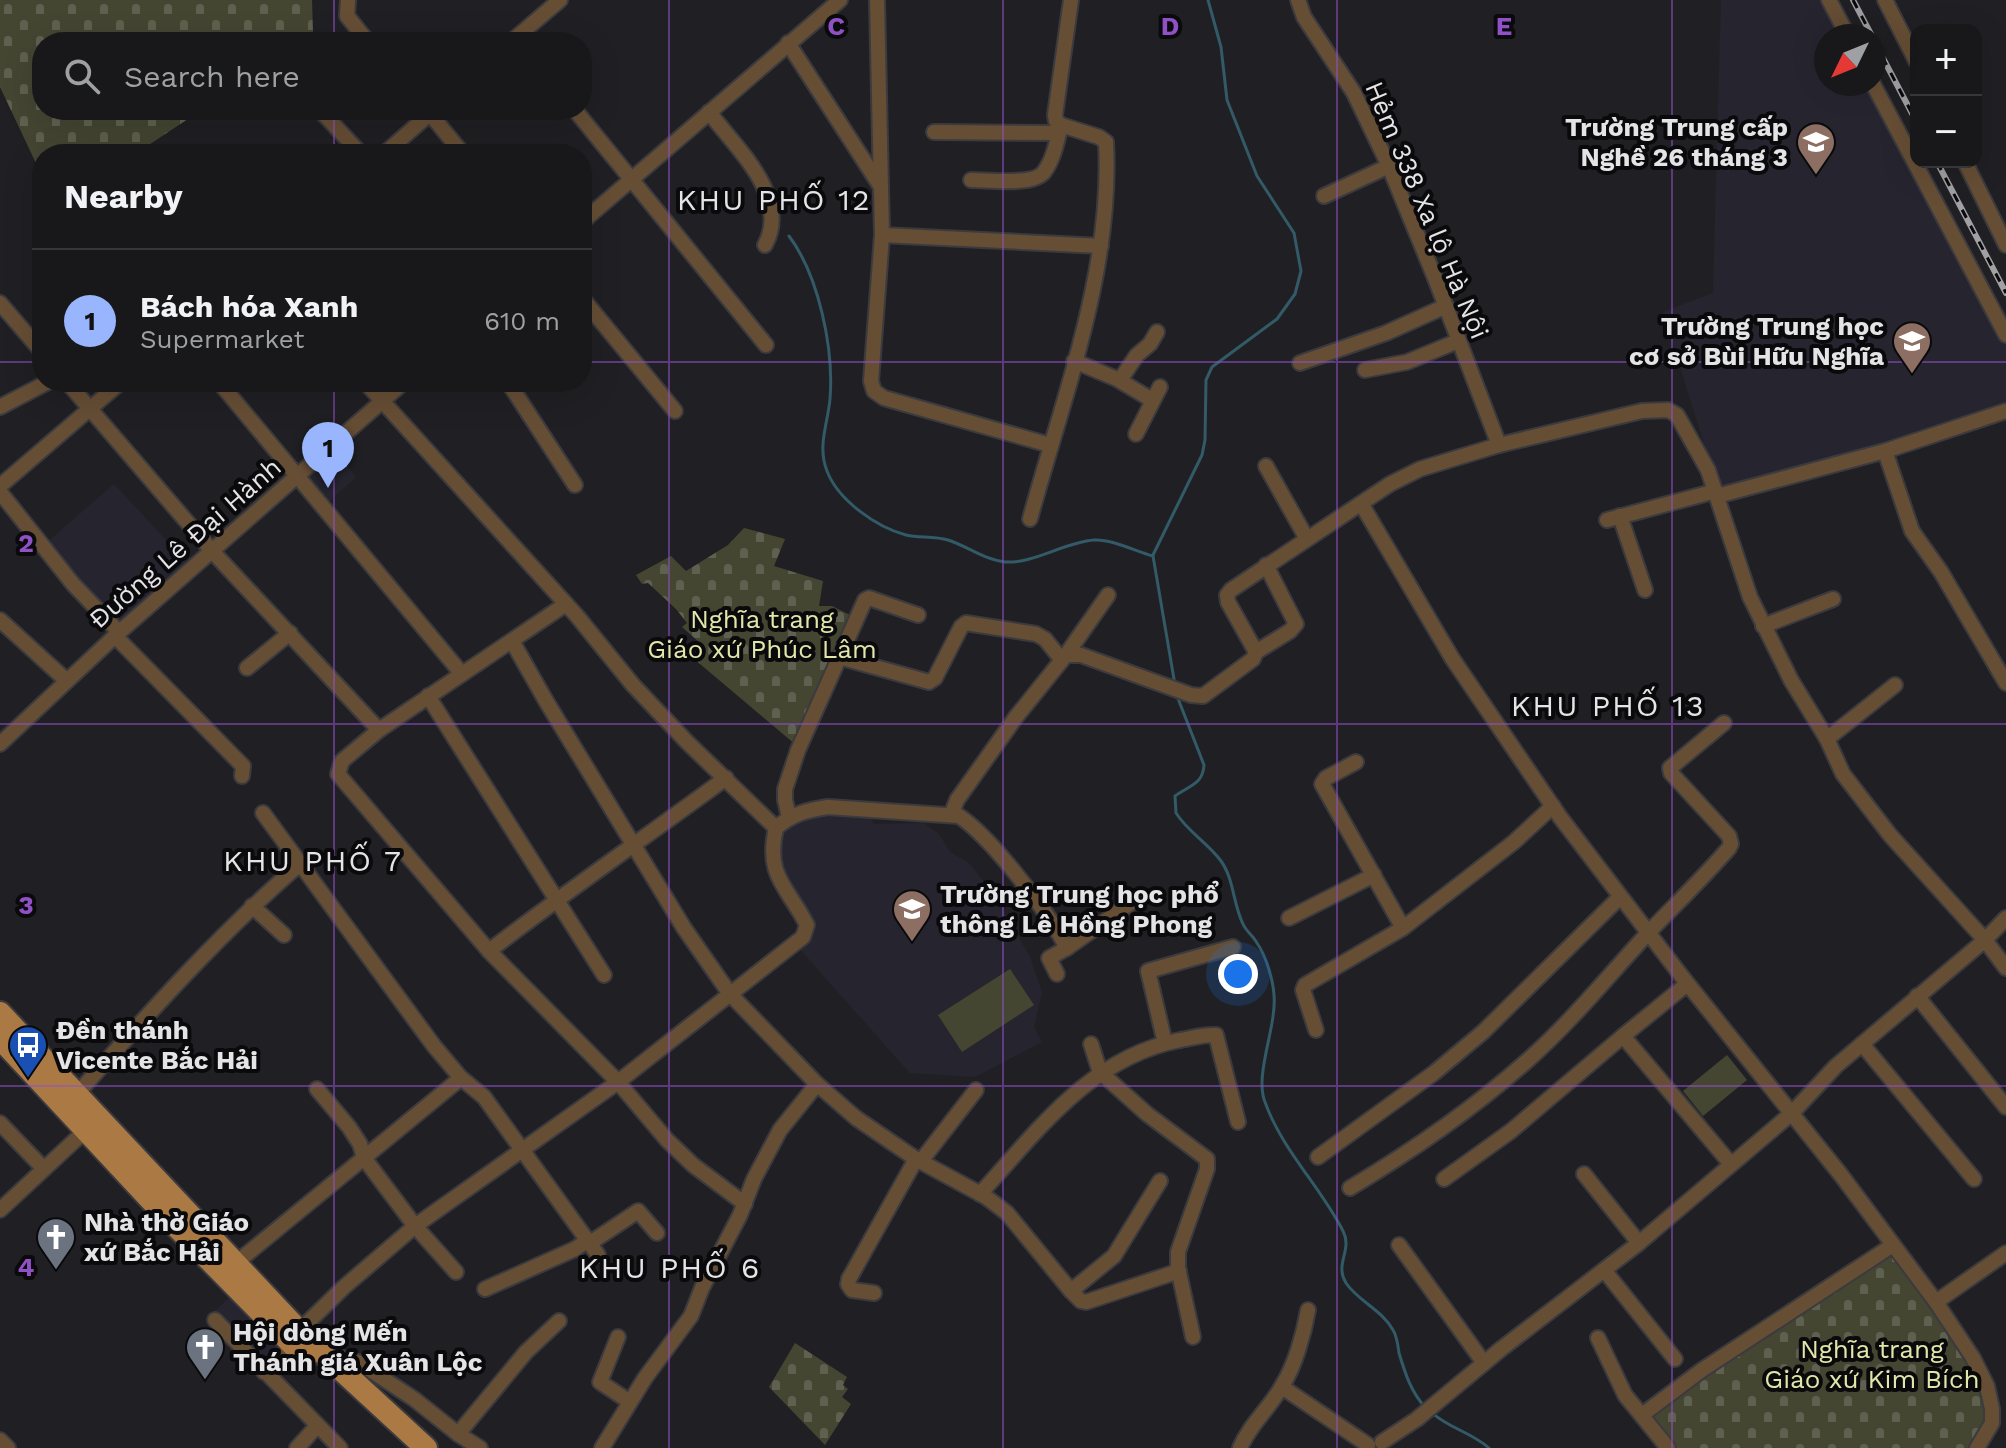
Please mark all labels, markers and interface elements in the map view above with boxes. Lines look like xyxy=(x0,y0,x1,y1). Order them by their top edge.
text: C xyxy=(827,11,845,41)
text: D xyxy=(1161,11,1179,41)
text: E xyxy=(1496,11,1512,41)
north arrow xyxy=(1814,24,1886,96)
map controls xyxy=(1910,24,1982,168)
button: + xyxy=(1910,24,1982,96)
search box xyxy=(32,32,592,120)
icon: search xyxy=(60,54,104,98)
text: Search here xyxy=(124,59,300,94)
street label: Hẻm 338 Xa lộ Hà Nội xyxy=(1359,77,1495,343)
button: − xyxy=(1910,96,1982,168)
place label: Trường Trung cấp Nghề 26 tháng 3 xyxy=(1565,112,1788,172)
school or university icon: Trường Trung cấp Nghề 26 tháng 3 xyxy=(1795,121,1837,176)
text: Nearby xyxy=(64,176,183,216)
district label: KHU PHỐ 12 xyxy=(677,180,871,217)
text: Bách hóa Xanh xyxy=(140,289,358,324)
text: 1 xyxy=(84,306,96,336)
text: 610 m xyxy=(484,306,560,336)
place label: Trường Trung học cơ sở Bùi Hữu Nghĩa xyxy=(1629,311,1884,371)
school or university icon: Trường Trung học cơ sở Bùi Hữu Nghĩa xyxy=(1891,320,1933,375)
text: Supermarket xyxy=(140,324,304,354)
pin: 1 xyxy=(302,422,354,488)
street label: Đường Lê Đại Hành xyxy=(83,452,287,634)
text: 2 xyxy=(18,528,34,558)
park label: Nghĩa trang Giáo xứ Phúc Lâm xyxy=(647,604,877,664)
district label: KHU PHỐ 13 xyxy=(1511,686,1705,723)
district label: KHU PHỐ 7 xyxy=(223,841,403,878)
place label: Trường Trung học phổ thông Lê Hồng Phong xyxy=(940,879,1219,939)
school or university icon: Trường Trung học phổ thông Lê Hồng Phong xyxy=(891,888,933,943)
text: 3 xyxy=(18,890,34,920)
your location xyxy=(1218,954,1258,994)
place label: Đền thánh Vicente Bắc Hải xyxy=(56,1015,258,1075)
bus stop icon: Đền thánh Vicente Bắc Hải xyxy=(7,1024,49,1079)
place label: Nhà thờ Giáo xứ Bắc Hải xyxy=(84,1207,249,1267)
church icon: Nhà thờ Giáo xứ Bắc Hải xyxy=(35,1216,77,1271)
district label: KHU PHỐ 6 xyxy=(579,1248,761,1285)
text: 4 xyxy=(18,1252,35,1282)
place label: Hội dòng Mến Thánh giá Xuân Lộc xyxy=(233,1317,483,1377)
church icon: Hội dòng Mến Thánh giá Xuân Lộc xyxy=(184,1326,226,1381)
park label: Nghĩa trang Giáo xứ Kim Bích xyxy=(1764,1334,1980,1394)

